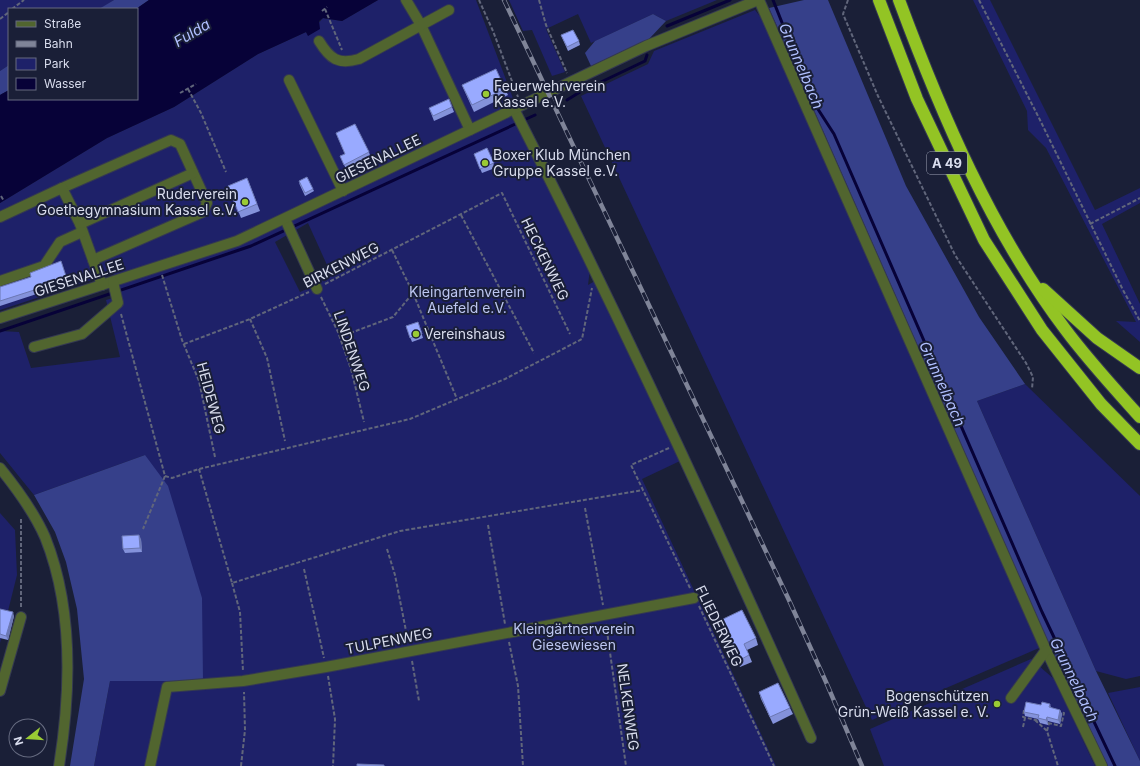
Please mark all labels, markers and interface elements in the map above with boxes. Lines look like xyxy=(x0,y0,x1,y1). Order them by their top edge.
legend xyxy=(8,8,138,100)
water label: Fulda xyxy=(170,14,213,51)
text: Straße xyxy=(44,16,81,31)
water label: Grunnelbach xyxy=(775,20,828,112)
text: Bahn xyxy=(44,36,73,51)
text: Park xyxy=(44,56,70,71)
text: Wasser xyxy=(44,76,87,91)
place label: Feuerwehrverein Kassel e.V. xyxy=(494,77,605,110)
marker: Feuerwehrverein Kassel e.V. xyxy=(481,89,491,99)
street label: GIESENALLEE xyxy=(332,131,423,187)
place label: Boxer Klub München Gruppe Kassel e.V. xyxy=(493,146,630,179)
road number: A 49 xyxy=(927,152,967,174)
marker: Boxer Klub München Gruppe Kassel e.V. xyxy=(480,158,490,168)
place label: Ruderverein Goethegymnasium Kassel e.V. xyxy=(37,185,237,218)
marker: Ruderverein Goethegymnasium Kassel e.V. xyxy=(240,197,250,207)
street label: HECKENWEG xyxy=(518,215,573,303)
street label: BIRKENWEG xyxy=(300,238,382,291)
street label: GIESENALLEE xyxy=(32,255,126,300)
park label: Kleingartenverein Auefeld e.V. xyxy=(409,283,525,316)
street label: LINDENWEG xyxy=(331,308,374,393)
place label: Vereinshaus xyxy=(424,325,505,342)
marker: Vereinshaus xyxy=(411,329,421,339)
water label: Grunnelbach xyxy=(915,338,970,430)
street label: HEIDEWEG xyxy=(194,360,229,436)
street label: FLIEDERWEG xyxy=(692,582,746,669)
park label: Kleingärtnerverein Giesewiesen xyxy=(513,620,635,653)
street label: TULPENWEG xyxy=(344,624,434,657)
water label: Grunnelbach xyxy=(1046,634,1103,725)
street label: NELKENWEG xyxy=(614,662,643,752)
place label: Bogenschützen Grün-Weiß Kassel e. V. xyxy=(838,687,989,720)
marker: Bogenschützen Grün-Weiß Kassel e. V. xyxy=(992,699,1002,709)
north arrow xyxy=(8,718,48,758)
text: N xyxy=(11,735,26,747)

